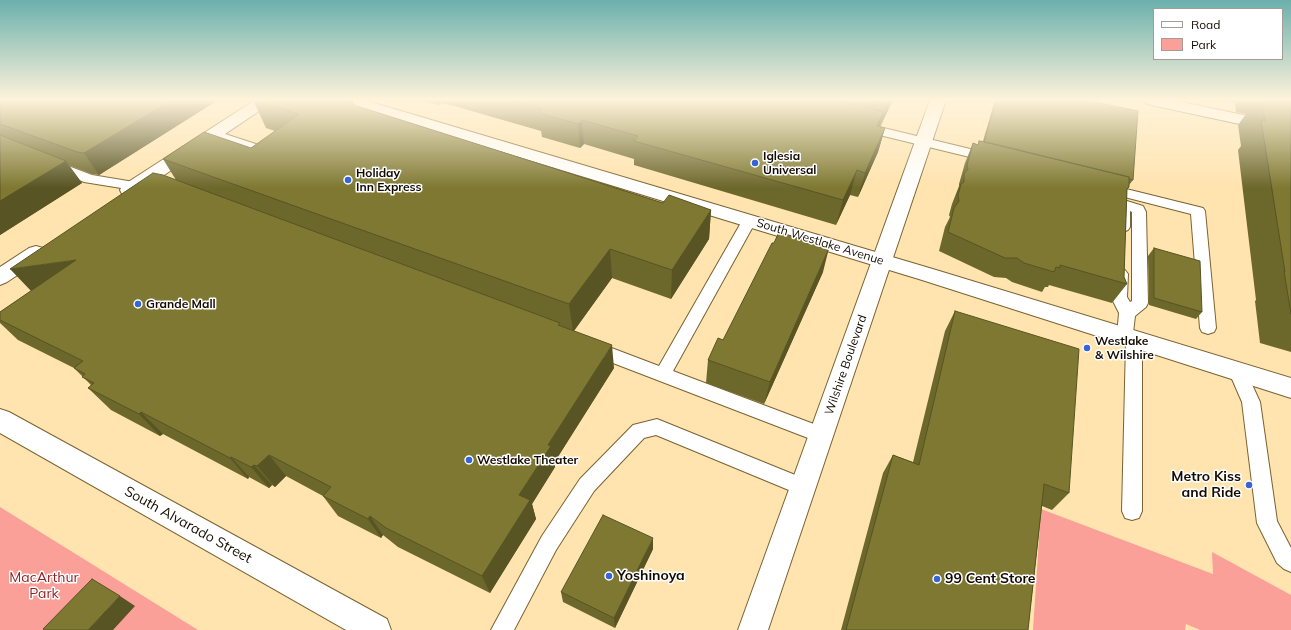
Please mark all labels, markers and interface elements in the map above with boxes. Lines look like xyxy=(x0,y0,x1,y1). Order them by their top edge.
legend xyxy=(1153,8,1283,60)
text: Road xyxy=(1191,17,1220,32)
text: Park xyxy=(1191,37,1216,52)
place label: Iglesia Universal xyxy=(763,149,816,177)
marker: Iglesia Universal xyxy=(750,158,760,168)
place label: Holiday Inn Express xyxy=(356,166,422,194)
marker: Holiday Inn Express xyxy=(343,175,353,185)
street label: South Westlake Avenue xyxy=(755,216,885,268)
place label: Grande Mall xyxy=(146,297,216,311)
marker: Grande Mall xyxy=(133,299,143,309)
street label: Wilshire Boulevard xyxy=(822,313,870,417)
place label: Westlake & Wilshire xyxy=(1095,334,1154,362)
marker: Westlake & Wilshire xyxy=(1082,343,1092,353)
place label: Westlake Theater xyxy=(477,453,578,467)
marker: Westlake Theater xyxy=(464,455,474,465)
place label: Metro Kiss and Ride xyxy=(1171,469,1241,502)
marker: Metro Kiss and Ride xyxy=(1244,480,1254,490)
street label: South Alvarado Street xyxy=(121,483,255,567)
place label: Yoshinoya xyxy=(617,568,685,584)
park label: MacArthur Park xyxy=(9,570,79,602)
marker: Yoshinoya xyxy=(604,571,614,581)
place label: 99 Cent Store xyxy=(945,571,1036,587)
marker: 99 Cent Store xyxy=(932,574,942,584)

